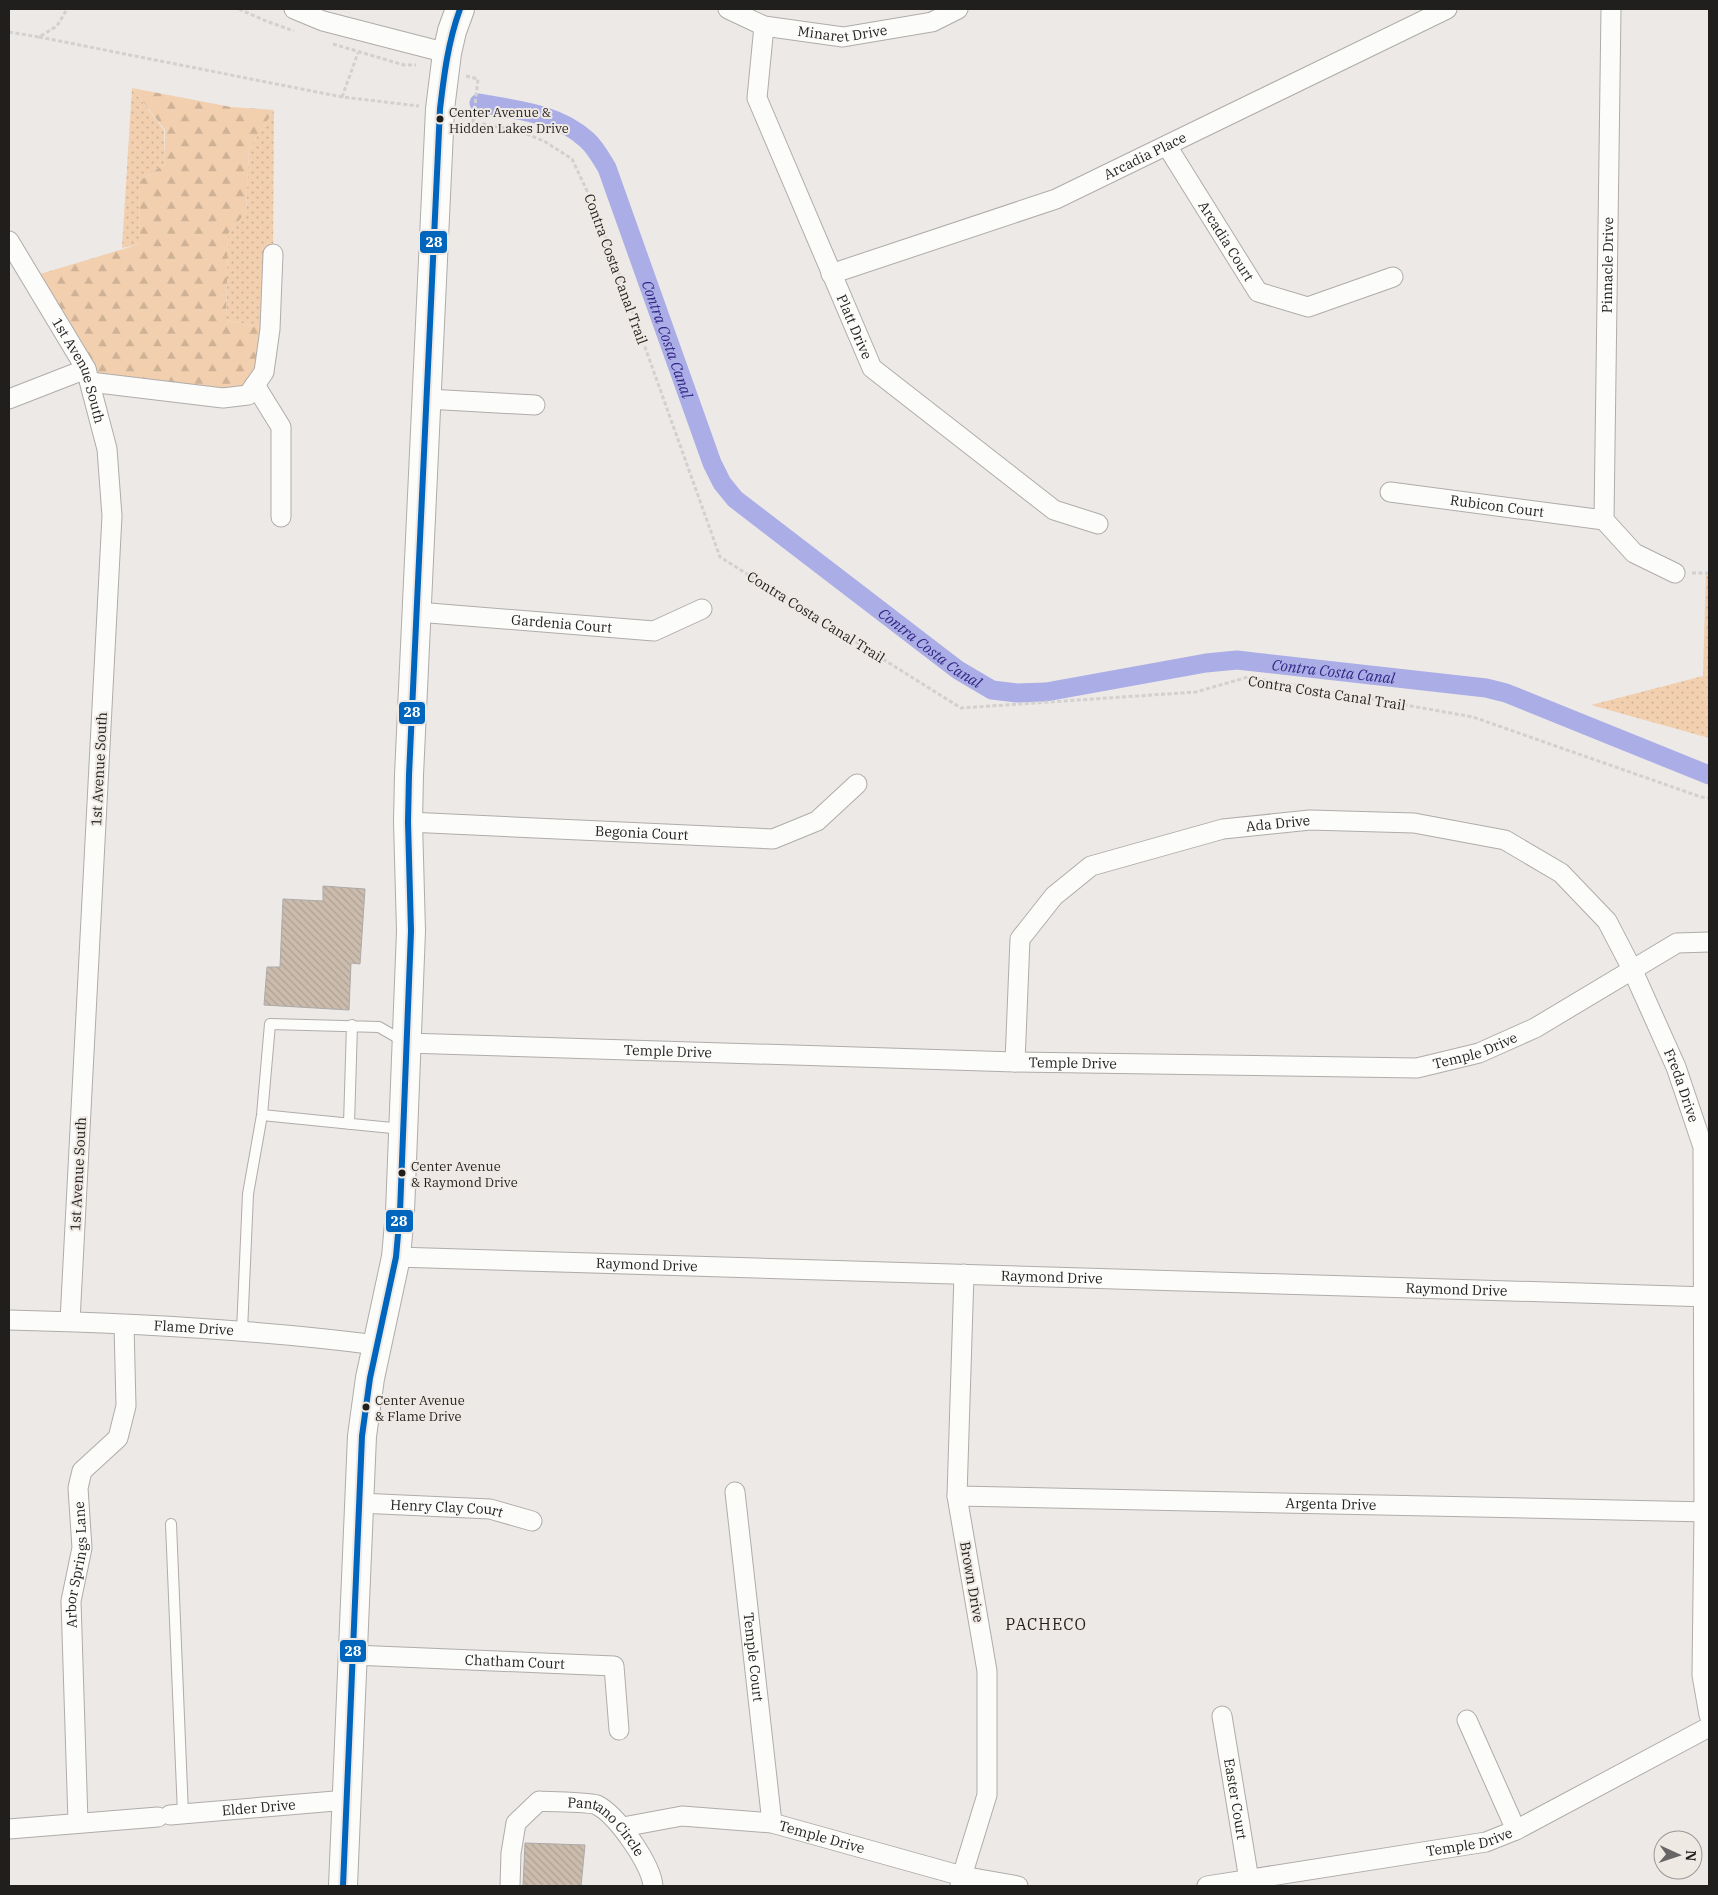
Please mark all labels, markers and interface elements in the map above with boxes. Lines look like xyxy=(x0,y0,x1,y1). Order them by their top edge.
street label: Minaret Drive xyxy=(796,21,889,46)
place label: Center Avenue & Hidden Lakes Drive xyxy=(449,104,569,137)
marker: Center Avenue & Hidden Lakes Drive xyxy=(435,114,445,124)
street label: Arcadia Place xyxy=(1101,128,1189,184)
street label: Contra Costa Canal Trail xyxy=(580,191,652,347)
street label: Arcadia Court xyxy=(1194,198,1258,285)
street label: Pinnacle Drive xyxy=(1598,217,1617,313)
line badge: 28 xyxy=(419,230,448,254)
text: 28 xyxy=(426,233,442,251)
water label: Contra Costa Canal xyxy=(638,278,698,401)
street label: Platt Drive xyxy=(833,292,876,362)
street label: 1st Avenue South xyxy=(48,314,109,426)
street label: Rubicon Court xyxy=(1449,491,1545,521)
street label: Contra Costa Canal Trail xyxy=(744,567,888,667)
water label: Contra Costa Canal xyxy=(875,603,986,692)
street label: Gardenia Court xyxy=(510,611,613,637)
water label: Contra Costa Canal xyxy=(1271,654,1397,687)
street label: Contra Costa Canal Trail xyxy=(1247,672,1407,714)
line badge: 28 xyxy=(398,701,426,725)
text: 28 xyxy=(404,703,420,721)
street label: 1st Avenue South xyxy=(87,711,111,827)
street label: Ada Drive xyxy=(1245,811,1311,836)
street label: Begonia Court xyxy=(595,822,689,844)
street label: Temple Drive xyxy=(1431,1028,1520,1073)
street label: Temple Drive xyxy=(623,1041,712,1062)
street label: Freda Drive xyxy=(1660,1046,1703,1125)
street label: Temple Drive xyxy=(1028,1053,1117,1073)
street label: 1st Avenue South xyxy=(66,1116,90,1232)
place label: Center Avenue & Raymond Drive xyxy=(411,1158,518,1191)
marker: Center Avenue & Raymond Drive xyxy=(397,1168,407,1178)
line badge: 28 xyxy=(385,1209,414,1233)
text: 28 xyxy=(391,1212,407,1230)
street label: Raymond Drive xyxy=(596,1254,698,1275)
street label: Raymond Drive xyxy=(1001,1266,1103,1288)
street label: Raymond Drive xyxy=(1405,1279,1508,1300)
street label: Flame Drive xyxy=(153,1316,234,1339)
place label: Center Avenue & Flame Drive xyxy=(375,1392,465,1425)
marker: Center Avenue & Flame Drive xyxy=(361,1402,371,1412)
street label: Argenta Drive xyxy=(1285,1494,1377,1514)
street label: Henry Clay Court xyxy=(390,1495,505,1521)
street label: Arbor Springs Lane xyxy=(62,1501,91,1628)
street label: Brown Drive xyxy=(956,1540,988,1624)
street label: Temple Court xyxy=(740,1611,767,1703)
district label: PACHECO xyxy=(1005,1614,1087,1634)
line badge: 28 xyxy=(339,1639,367,1663)
text: 28 xyxy=(345,1642,361,1660)
street label: Chatham Court xyxy=(464,1651,565,1673)
street label: Easter Court xyxy=(1220,1757,1251,1841)
street label: Pantano Circle xyxy=(567,1793,648,1859)
street label: Elder Drive xyxy=(221,1795,296,1820)
street label: Temple Drive xyxy=(777,1816,867,1857)
street label: Temple Drive xyxy=(1425,1823,1515,1860)
north arrow xyxy=(1653,1830,1703,1880)
text: N xyxy=(1682,1850,1700,1862)

